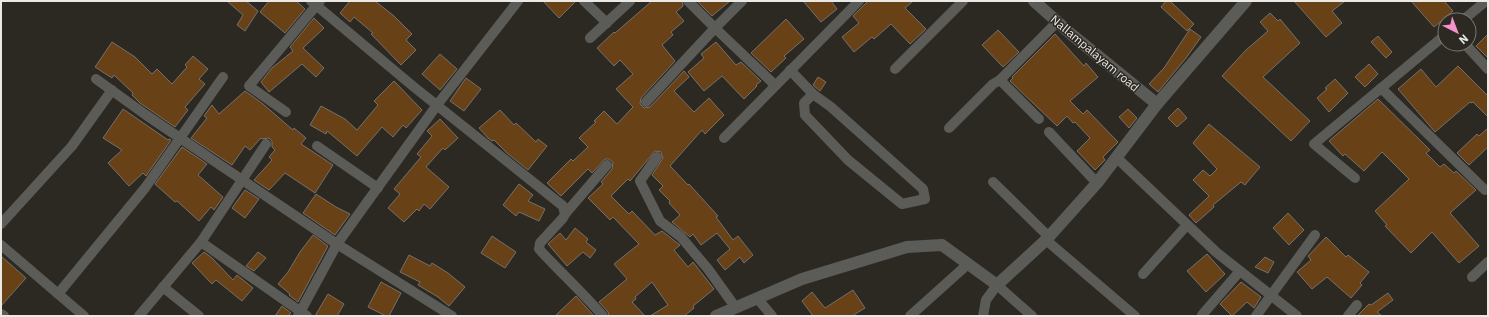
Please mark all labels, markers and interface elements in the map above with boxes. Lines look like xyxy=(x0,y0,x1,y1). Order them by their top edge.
street label: Nallampalayam road xyxy=(1048,12,1142,94)
north arrow xyxy=(1437,12,1477,52)
text: N xyxy=(1456,32,1471,47)

